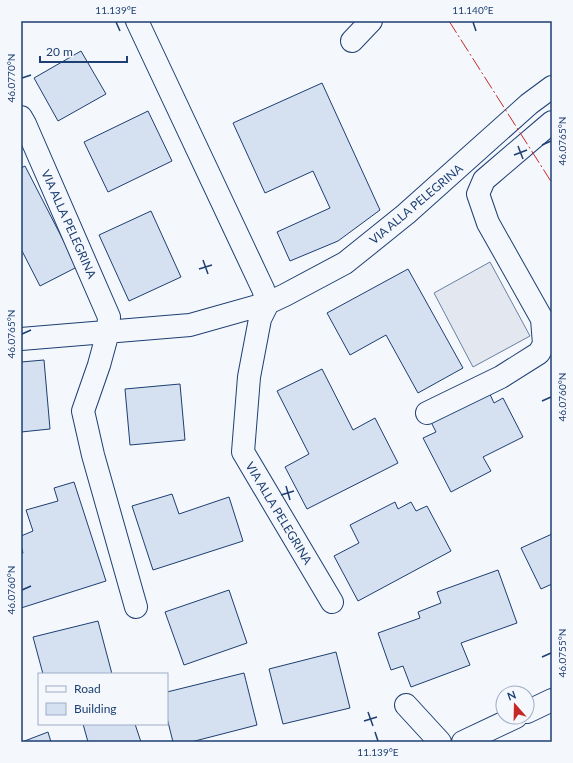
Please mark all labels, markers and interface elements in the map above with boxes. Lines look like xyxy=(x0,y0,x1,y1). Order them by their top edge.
text: 11.139°E xyxy=(95,4,137,16)
text: 11.140°E xyxy=(452,4,494,16)
scale bar xyxy=(40,38,127,64)
text: 20 m xyxy=(46,44,73,59)
text: 46.0770°N xyxy=(5,54,17,102)
text: 46.0765°N xyxy=(556,117,568,165)
street label: VIA ALLA PELEGRINA xyxy=(366,160,466,247)
street label: VIA ALLA PELEGRINA xyxy=(38,167,100,281)
text: 46.0765°N xyxy=(5,310,17,358)
text: 46.0760°N xyxy=(556,373,568,421)
street label: VIA ALLA PELEGRINA xyxy=(242,459,316,568)
text: 46.0760°N xyxy=(5,566,17,614)
text: 46.0755°N xyxy=(556,629,568,677)
legend xyxy=(38,673,168,725)
text: Road xyxy=(74,681,101,696)
north arrow xyxy=(495,685,535,725)
text: N xyxy=(505,688,518,703)
text: Building xyxy=(74,701,117,716)
text: 11.139°E xyxy=(357,746,399,758)

